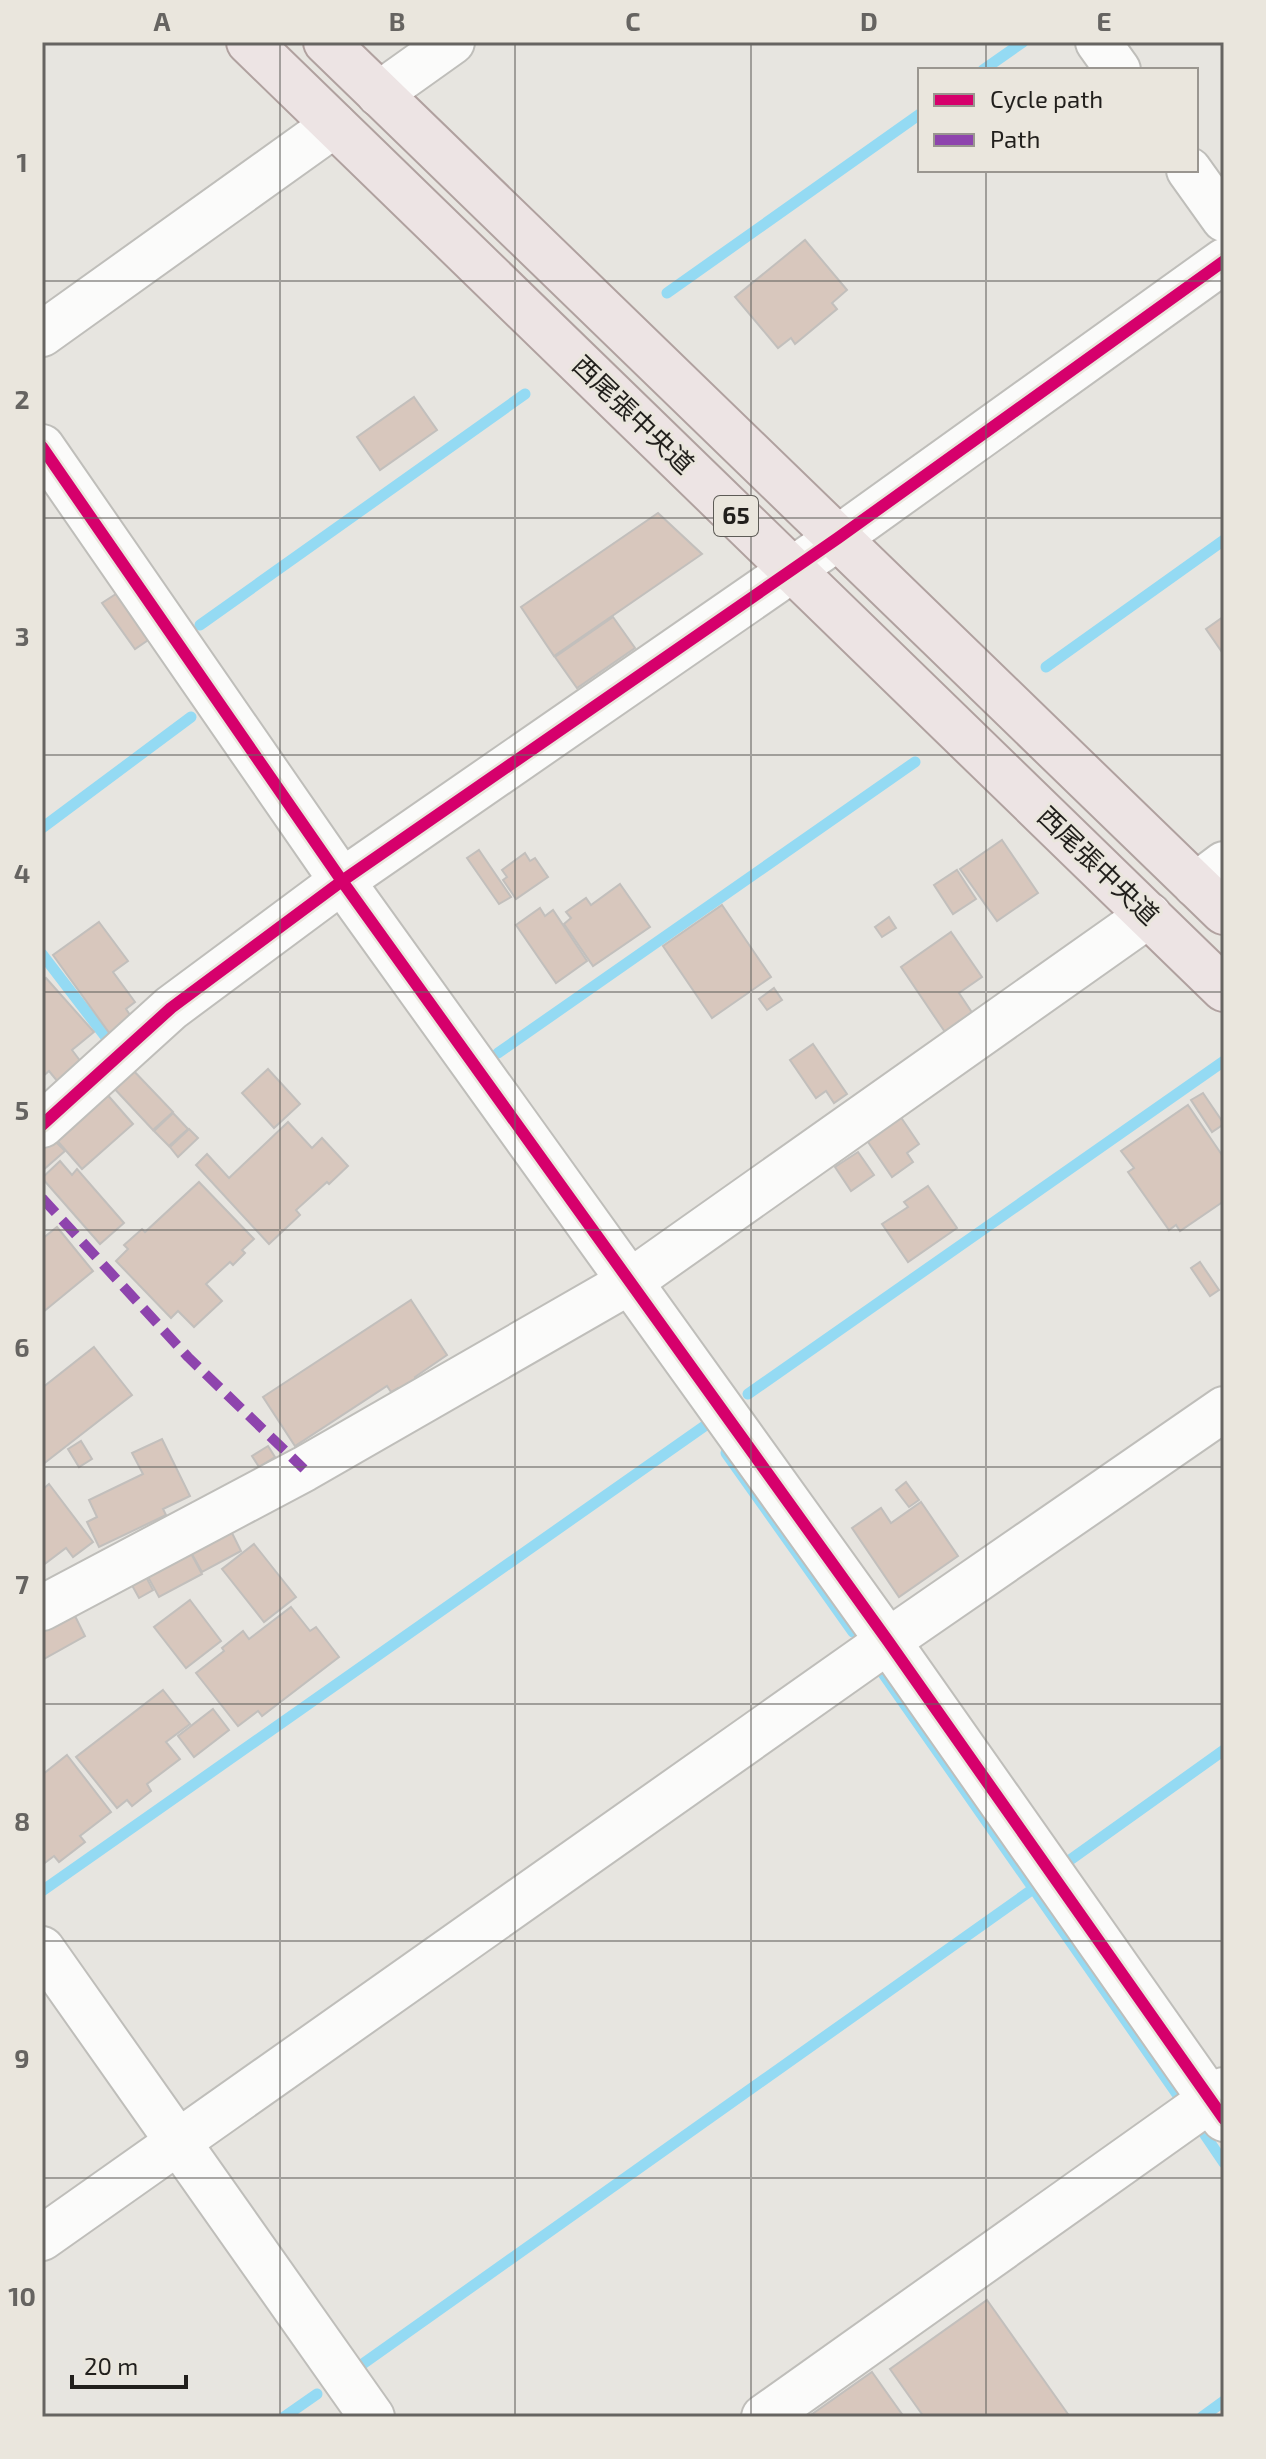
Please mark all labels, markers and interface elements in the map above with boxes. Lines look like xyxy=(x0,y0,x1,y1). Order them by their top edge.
text: A xyxy=(154,5,171,36)
text: B xyxy=(389,5,405,36)
text: C xyxy=(625,5,641,36)
text: D xyxy=(860,5,878,36)
text: E xyxy=(1096,5,1112,36)
legend xyxy=(918,68,1198,172)
text: Cycle path xyxy=(990,84,1103,113)
text: Path xyxy=(990,124,1040,153)
text: 1 xyxy=(16,146,28,177)
street label: 西尾張中央道 xyxy=(567,349,701,479)
text: 2 xyxy=(14,383,30,414)
road number: 65 xyxy=(714,496,758,536)
text: 3 xyxy=(15,620,29,651)
street label: 西尾張中央道 xyxy=(1032,800,1166,930)
text: 4 xyxy=(14,857,30,888)
text: 5 xyxy=(15,1094,29,1125)
text: 6 xyxy=(14,1331,30,1362)
text: 7 xyxy=(15,1568,29,1599)
text: 8 xyxy=(14,1805,30,1836)
text: 9 xyxy=(14,2042,30,2073)
text: 10 xyxy=(8,2280,36,2311)
scale bar xyxy=(72,2339,186,2389)
text: 20 m xyxy=(84,2351,138,2380)

